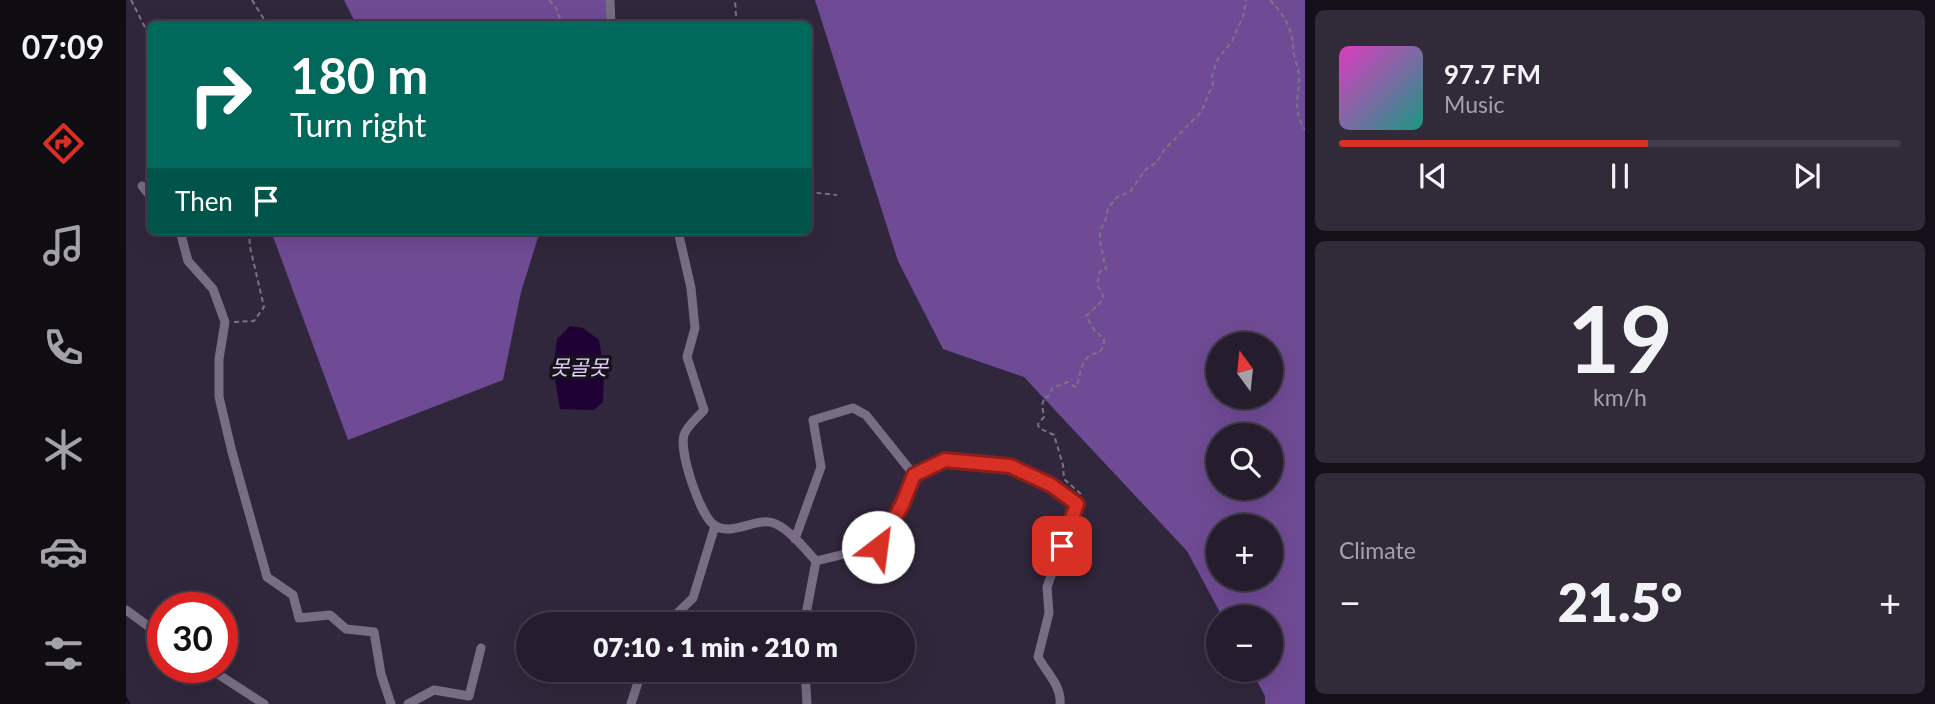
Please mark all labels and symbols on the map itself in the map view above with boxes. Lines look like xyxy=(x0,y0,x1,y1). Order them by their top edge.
north arrow xyxy=(1206,332,1283,410)
water label: 못골못 xyxy=(550,354,610,379)
position arrow xyxy=(841,510,915,584)
pin xyxy=(1032,516,1092,576)
speed limit sign: 30 xyxy=(147,592,238,683)

